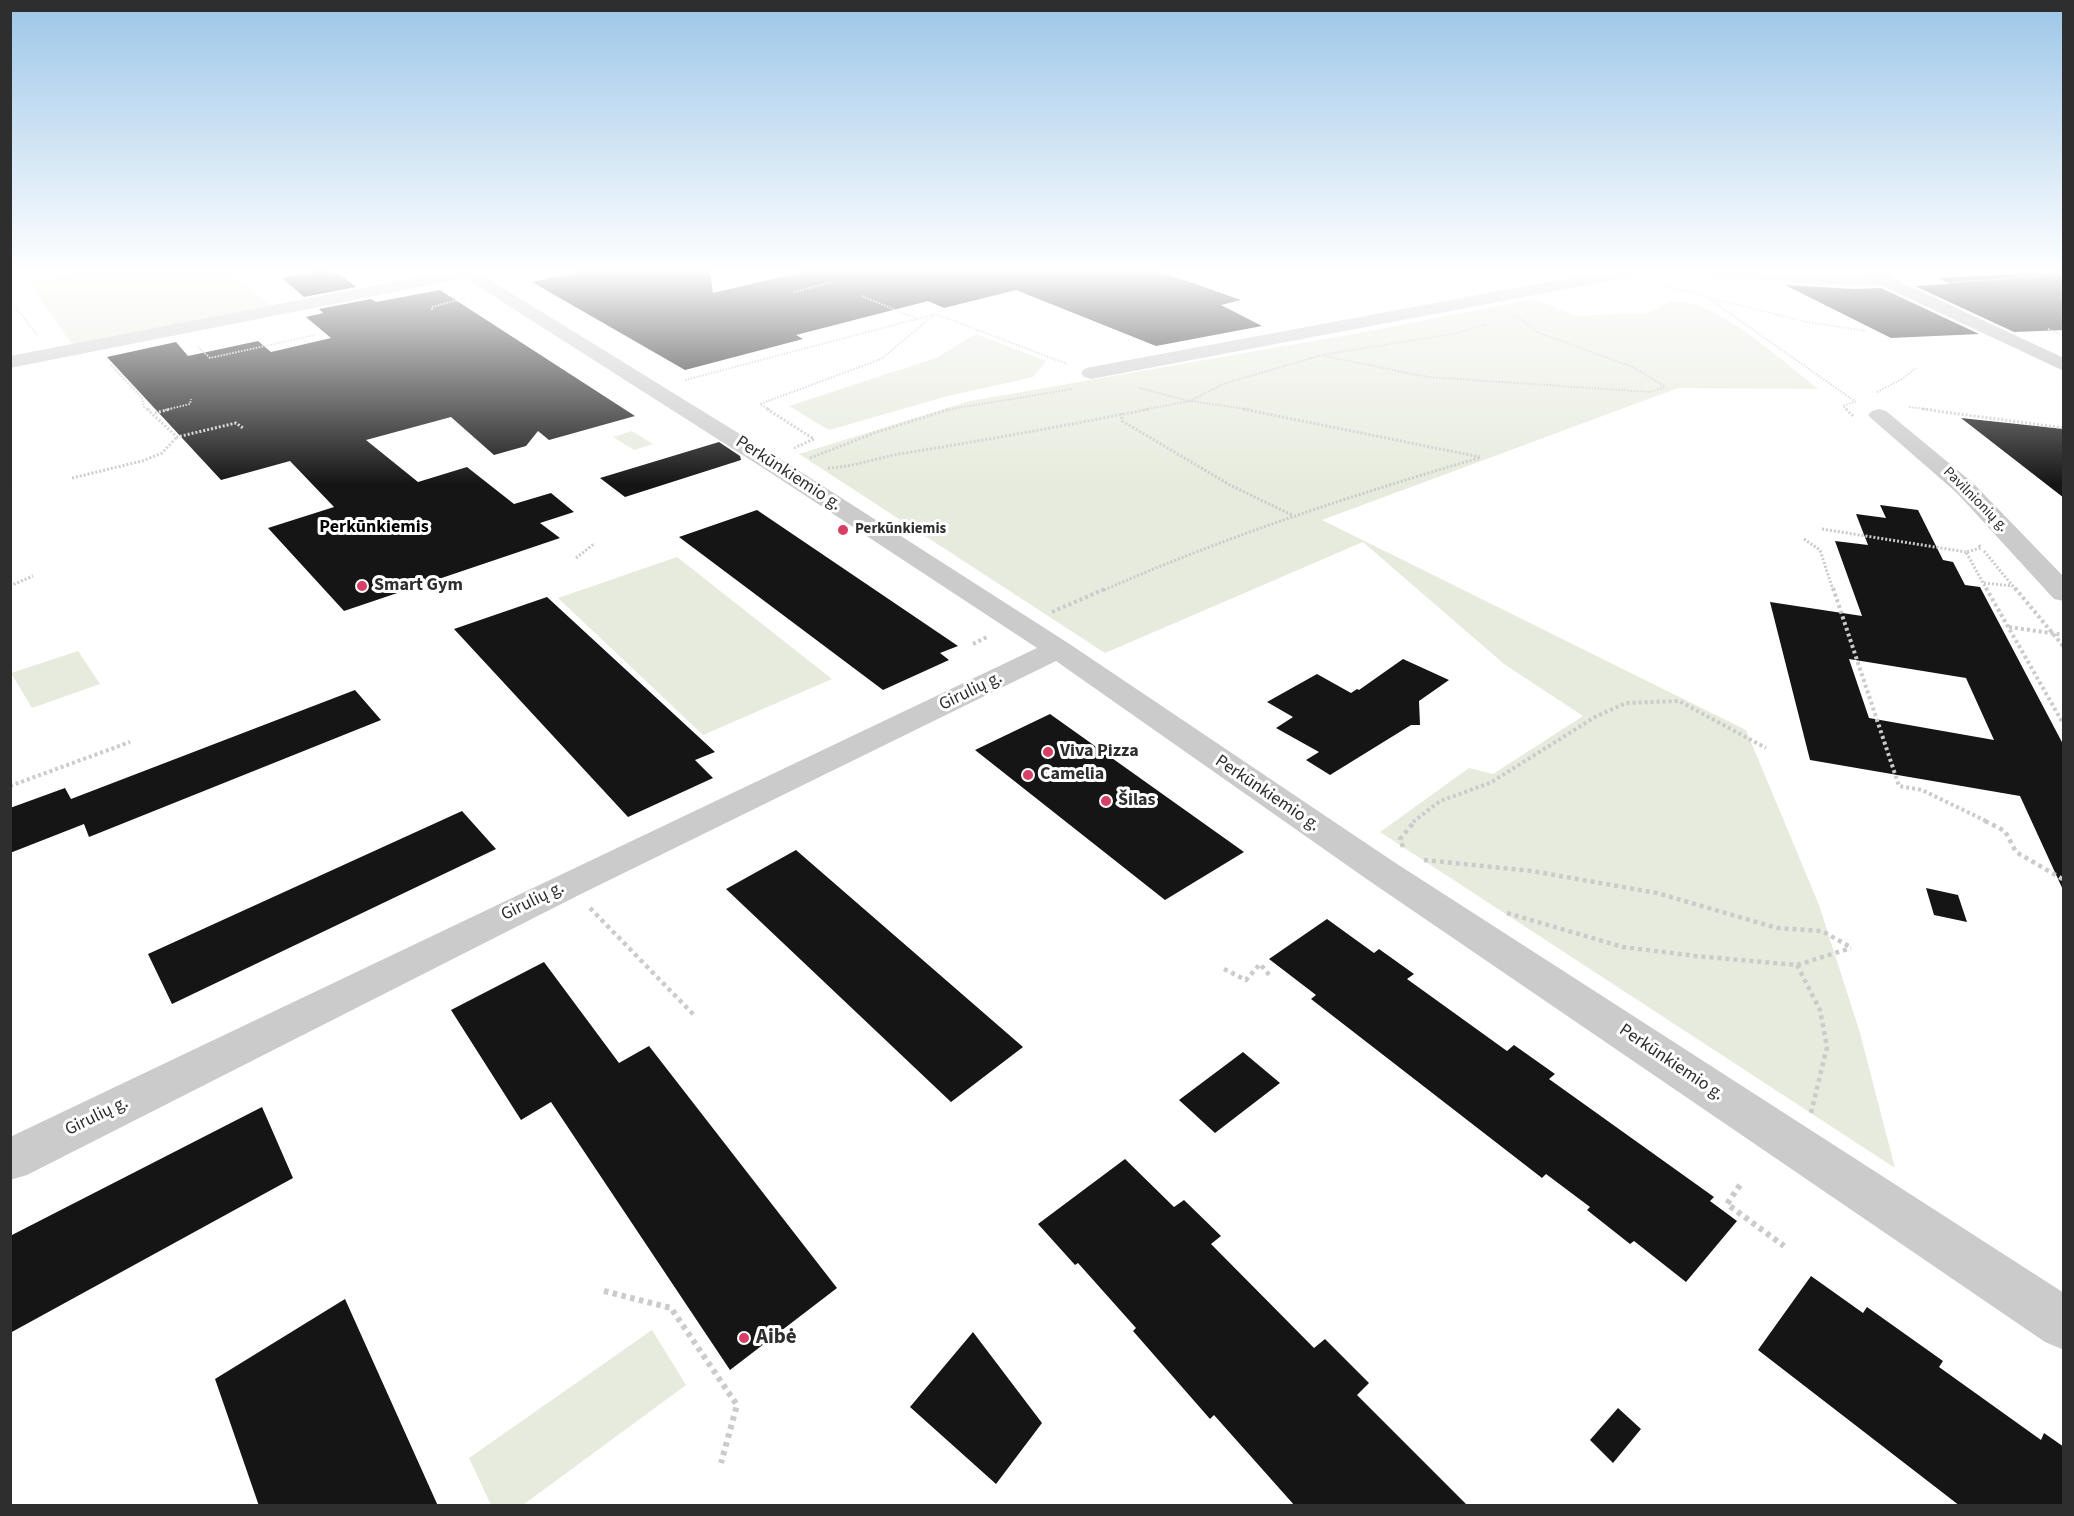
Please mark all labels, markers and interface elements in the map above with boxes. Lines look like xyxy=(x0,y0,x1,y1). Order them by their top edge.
street label: Perkūnkiemio g. xyxy=(731,432,845,516)
street label: Pavilnionių g. xyxy=(1939,464,2011,536)
district label: Perkūnkiemis xyxy=(319,517,429,539)
place label: Perkūnkiemis xyxy=(855,521,946,539)
marker: Perkūnkiemis xyxy=(836,523,850,537)
place label: Smart Gym xyxy=(374,575,463,597)
marker: Smart Gym xyxy=(355,579,369,593)
street label: Girulių g. xyxy=(936,667,1006,717)
place label: Viva Pizza xyxy=(1060,741,1139,763)
marker: Viva Pizza xyxy=(1041,745,1055,759)
street label: Perkūnkiemio g. xyxy=(1210,751,1324,837)
place label: Camelia xyxy=(1040,764,1104,786)
marker: Camelia xyxy=(1021,768,1035,782)
place label: Šilas xyxy=(1118,790,1156,812)
marker: Šilas xyxy=(1099,794,1113,808)
street label: Girulių g. xyxy=(498,877,568,927)
street label: Perkūnkiemio g. xyxy=(1614,1020,1728,1106)
street label: Girulių g. xyxy=(62,1092,132,1142)
place label: Aibė xyxy=(756,1325,797,1351)
marker: Aibė xyxy=(737,1331,751,1345)

